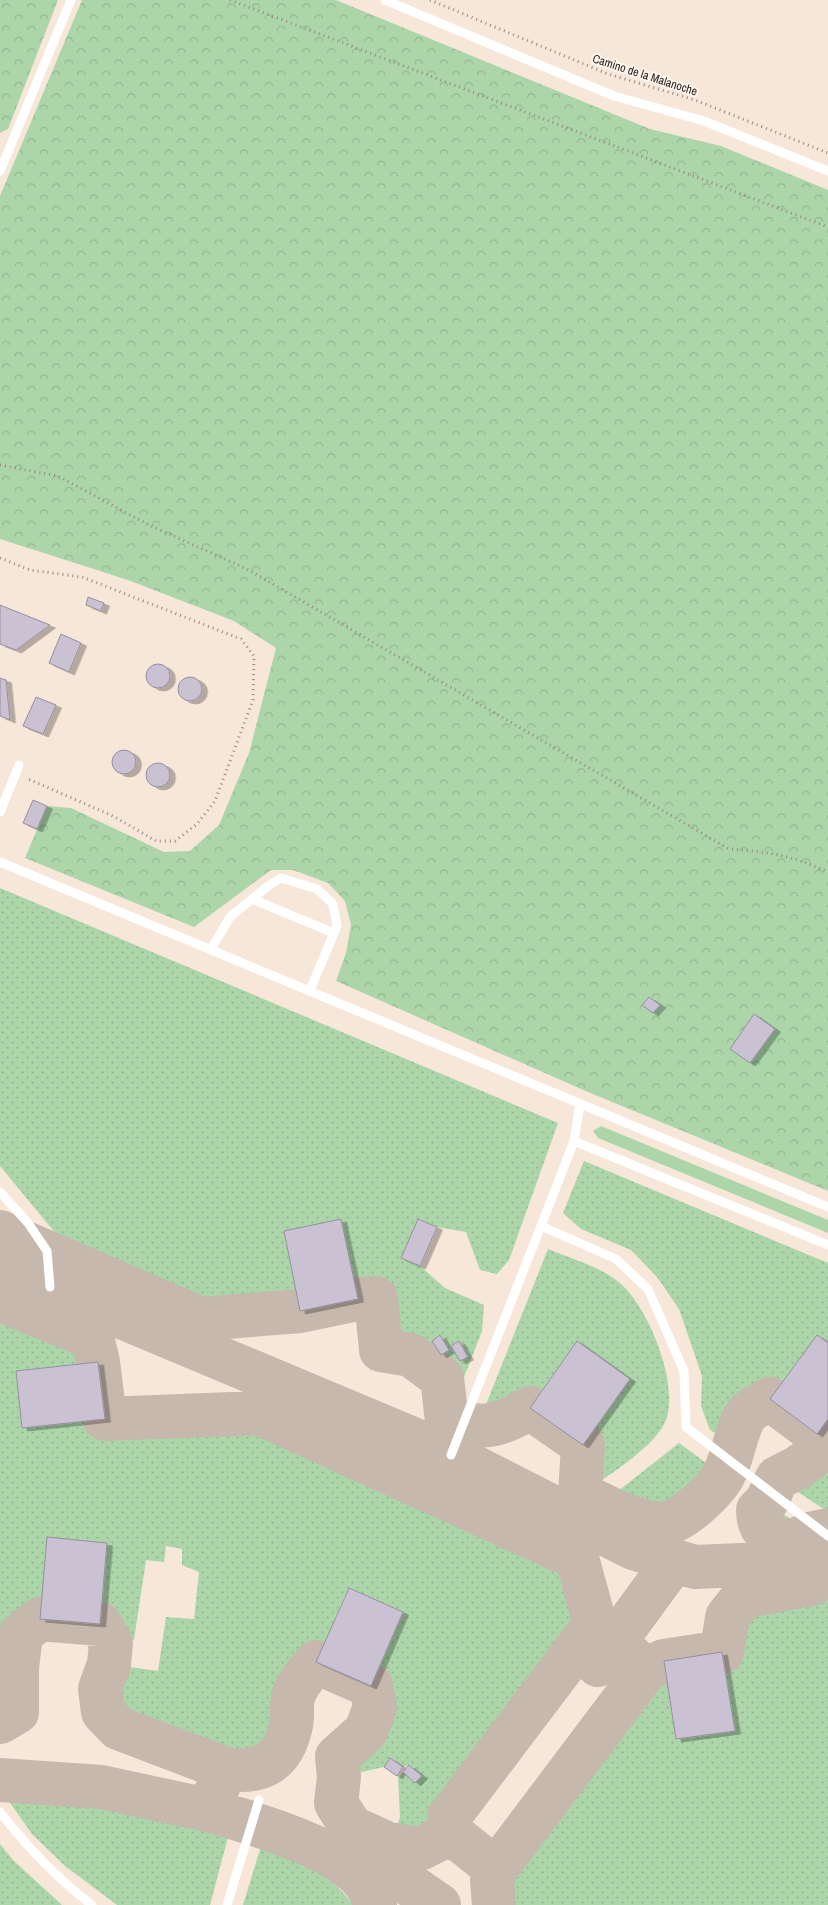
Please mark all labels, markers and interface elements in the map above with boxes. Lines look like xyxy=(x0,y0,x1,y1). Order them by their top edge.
street label: Camino de la Malanoche xyxy=(591,50,699,100)

